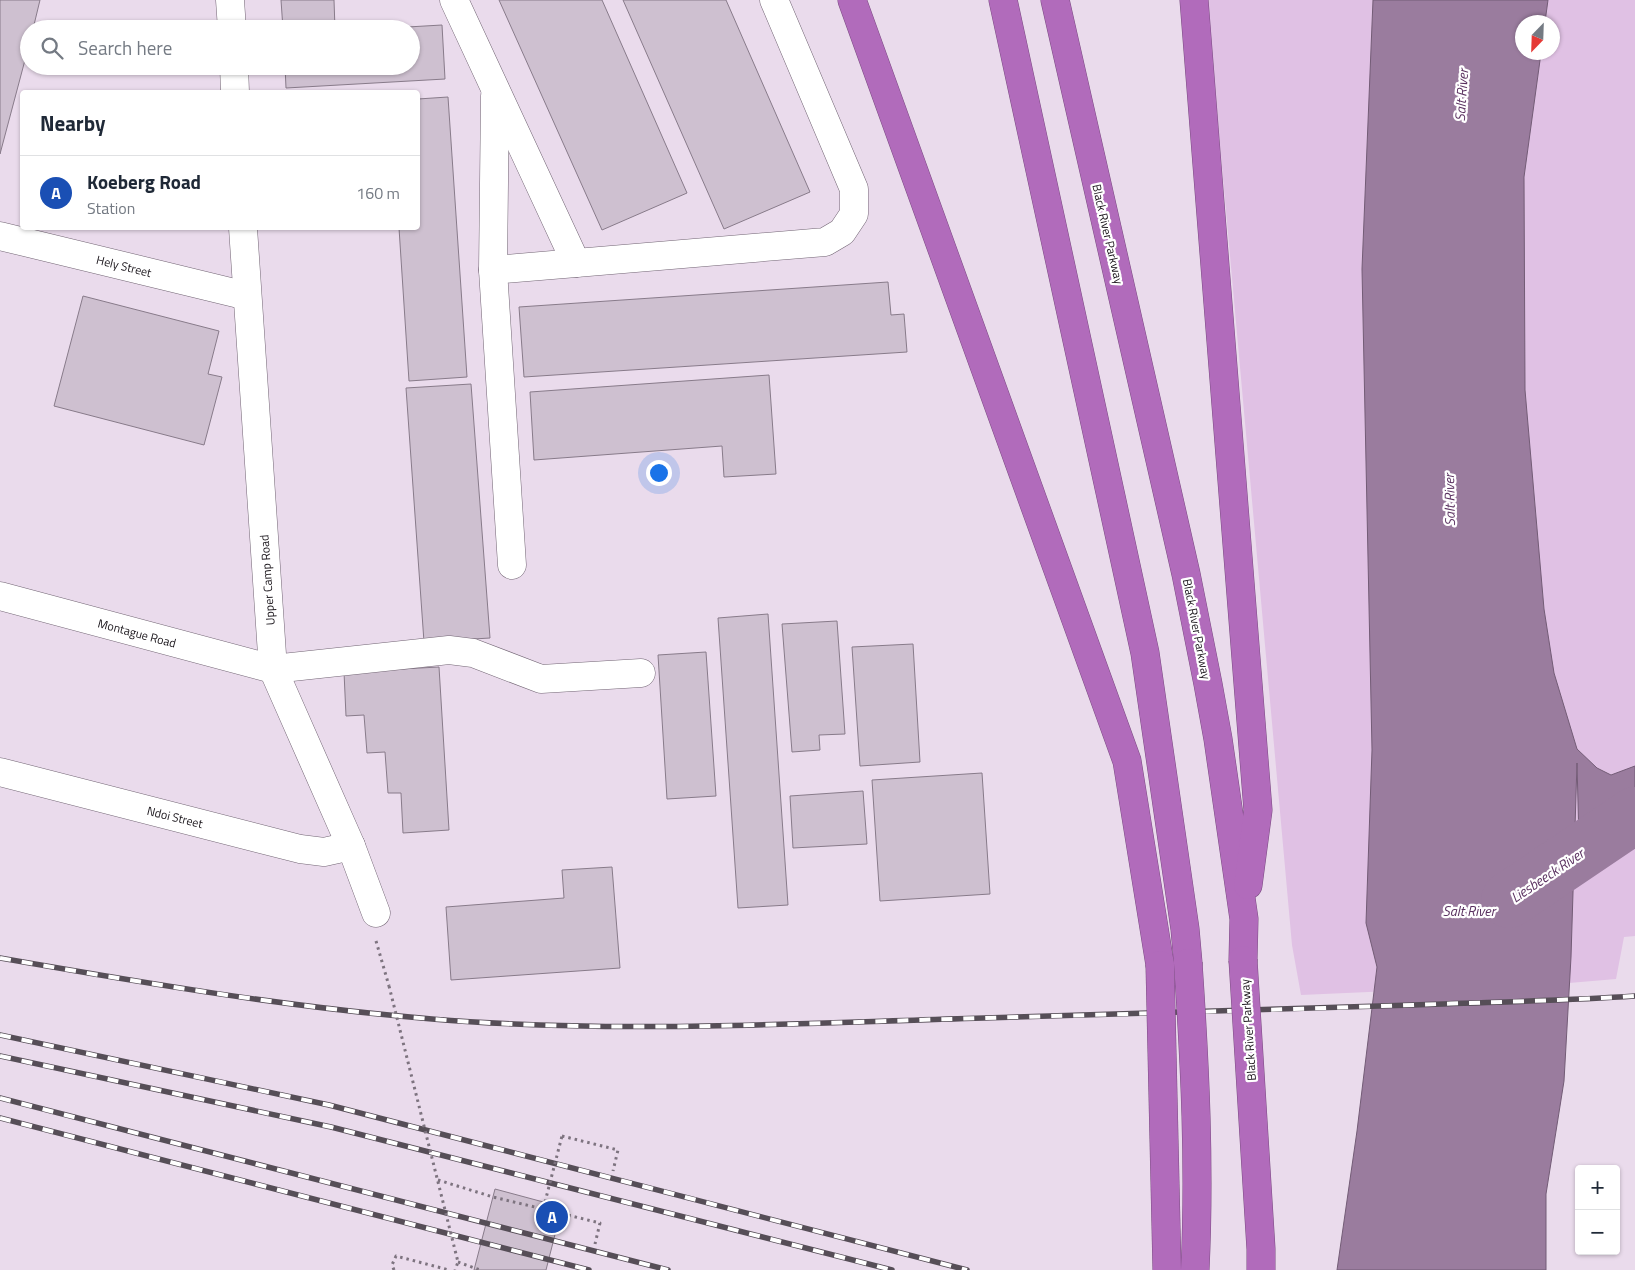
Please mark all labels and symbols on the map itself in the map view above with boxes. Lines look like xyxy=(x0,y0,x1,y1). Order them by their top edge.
north arrow xyxy=(1515,15,1560,60)
water label: Salt River xyxy=(1449,67,1473,122)
street label: Black River Parkway xyxy=(1087,182,1129,286)
street label: Hely Street xyxy=(94,250,154,282)
your location xyxy=(646,460,672,486)
water label: Salt River xyxy=(1438,472,1460,526)
street label: Upper Camp Road xyxy=(254,534,280,626)
street label: Black River Parkway xyxy=(1178,577,1216,681)
street label: Montague Road xyxy=(96,613,178,653)
street label: Ndoi Street xyxy=(145,801,206,833)
water label: Liesbeeck River xyxy=(1506,842,1589,907)
water label: Salt River xyxy=(1443,900,1497,921)
street label: Black River Parkway xyxy=(1235,978,1261,1082)
pin: A xyxy=(536,1198,568,1236)

